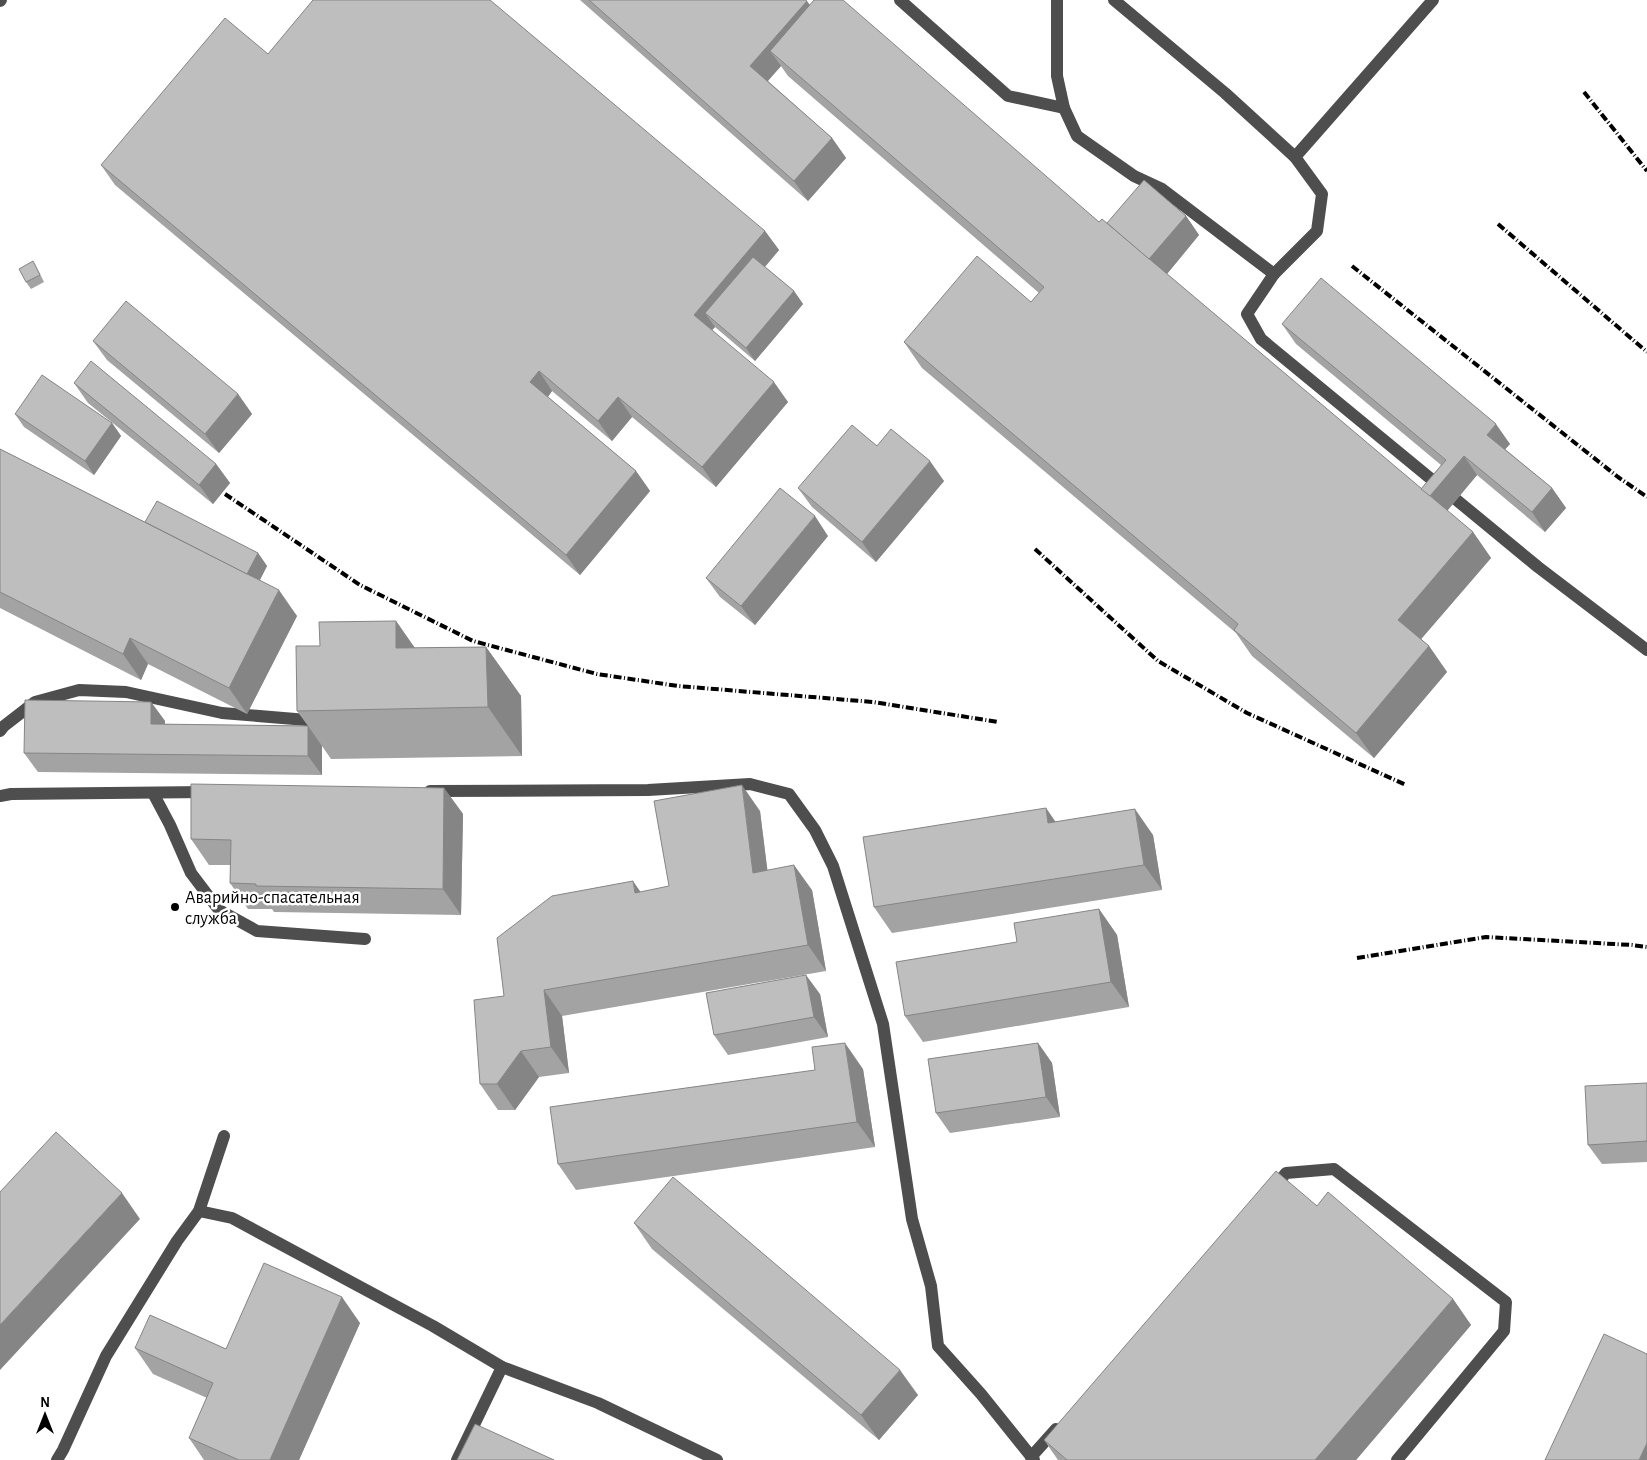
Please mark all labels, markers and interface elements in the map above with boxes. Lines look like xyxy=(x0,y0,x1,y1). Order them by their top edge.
place label: Аварийно-спасательная служба xyxy=(185,889,360,928)
marker: Аварийно-спасательная служба xyxy=(169,901,181,913)
north arrow xyxy=(20,1390,70,1440)
text: N xyxy=(40,1396,50,1410)

